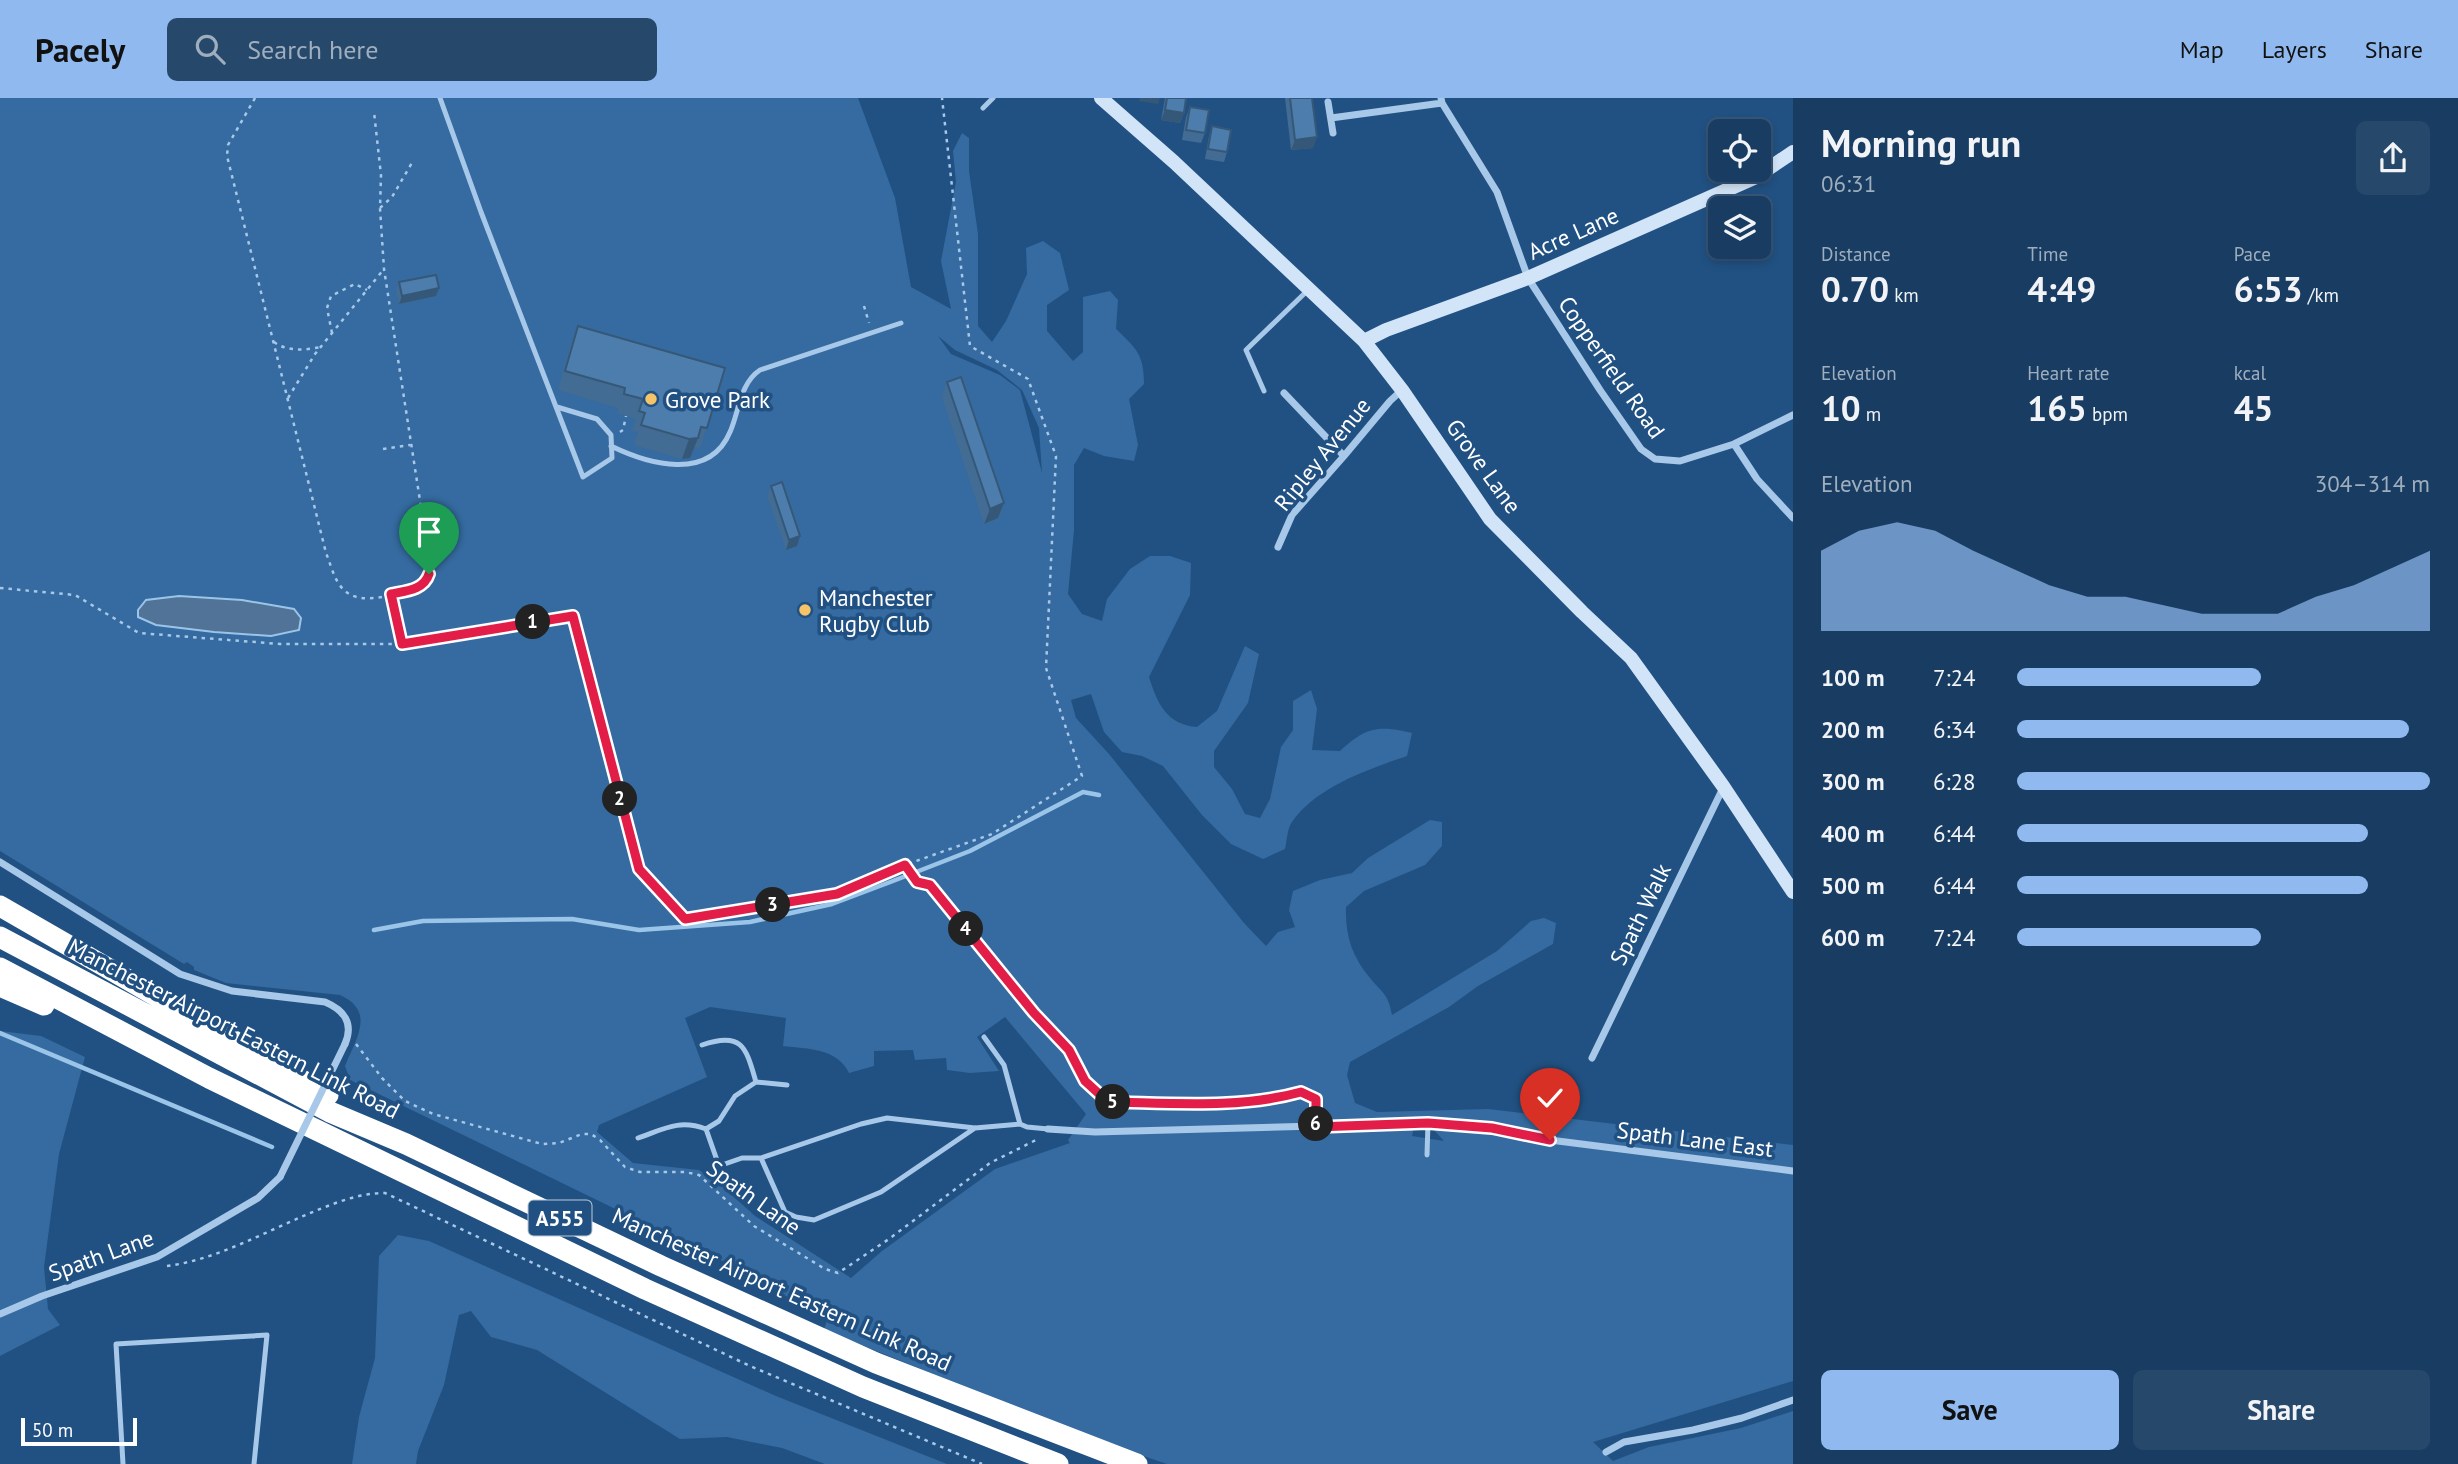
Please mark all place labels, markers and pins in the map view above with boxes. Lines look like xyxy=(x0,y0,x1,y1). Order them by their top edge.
place label: Grove Park xyxy=(665,385,770,414)
marker: Grove Park xyxy=(643,391,659,407)
pin xyxy=(399,502,459,574)
place label: Manchester Rugby Club xyxy=(819,583,933,638)
marker: Manchester Rugby Club xyxy=(797,602,813,618)
pin: 1 xyxy=(516,604,550,640)
pin: 2 xyxy=(602,782,638,816)
pin: 3 xyxy=(756,888,790,922)
pin: 4 xyxy=(948,912,984,946)
pin xyxy=(1520,1068,1580,1140)
pin: 5 xyxy=(1096,1084,1130,1119)
pin: 6 xyxy=(1298,1107,1334,1142)

